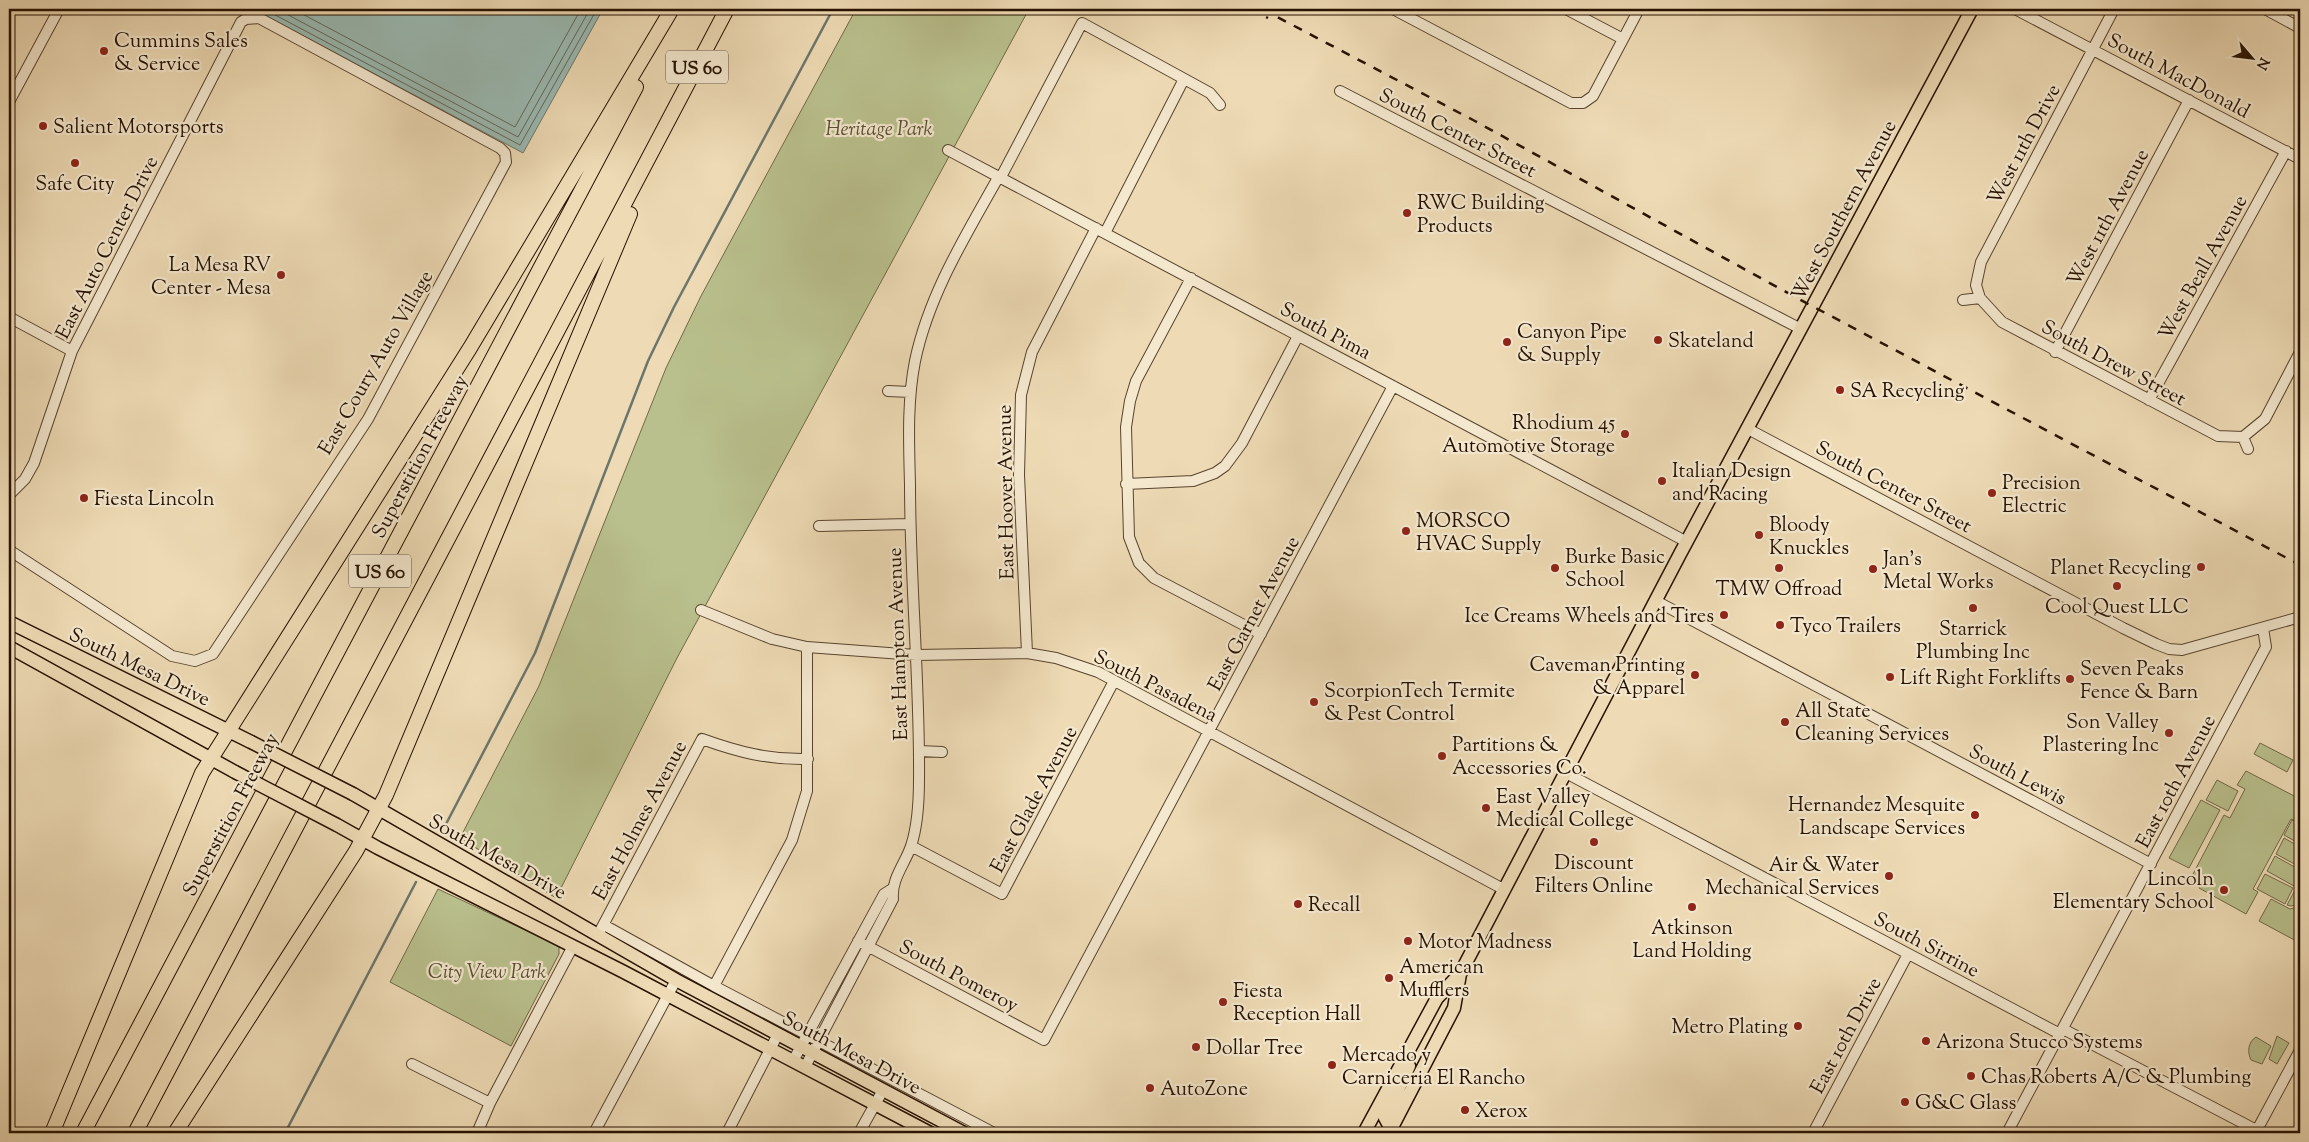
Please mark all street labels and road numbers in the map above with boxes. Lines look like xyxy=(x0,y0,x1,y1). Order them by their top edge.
street label: South MacDonald xyxy=(2101,27,2254,127)
road number: US 60 xyxy=(666,51,728,84)
street label: West 11th Drive xyxy=(1981,80,2069,211)
street label: South Center Street xyxy=(1373,82,1541,187)
street label: West Southern Avenue xyxy=(1785,116,1905,307)
street label: West 11th Avenue xyxy=(2061,144,2158,292)
street label: East Auto Center Drive xyxy=(49,152,167,345)
street label: West Beall Avenue xyxy=(2152,190,2256,346)
street label: East Coury Auto Village xyxy=(312,266,442,461)
street label: South Pima xyxy=(1274,296,1376,368)
street label: South Drew Street xyxy=(2035,314,2191,415)
street label: Superstition Freeway xyxy=(366,370,477,544)
street label: East Hoover Avenue xyxy=(991,404,1024,580)
street label: South Center Street xyxy=(1810,435,1976,542)
street label: East Garnet Avenue xyxy=(1202,532,1308,697)
street label: East Hampton Avenue xyxy=(882,547,917,741)
road number: US 60 xyxy=(349,554,411,588)
street label: South Mesa Drive xyxy=(63,621,215,715)
street label: South Pasadena xyxy=(1088,644,1222,731)
street label: East 10th Avenue xyxy=(2130,710,2225,854)
street label: East Glade Avenue xyxy=(984,722,1086,879)
street label: Superstition Freeway xyxy=(177,728,288,902)
street label: East Holmes Avenue xyxy=(587,736,696,906)
street label: South Lewis xyxy=(1963,738,2071,814)
street label: South Mesa Drive xyxy=(422,808,571,908)
street label: South Sirrine xyxy=(1868,906,1984,986)
street label: South Pomeroy xyxy=(893,933,1023,1021)
street label: East 10th Drive xyxy=(1804,973,1890,1100)
street label: South Mesa Drive xyxy=(776,1005,926,1103)

